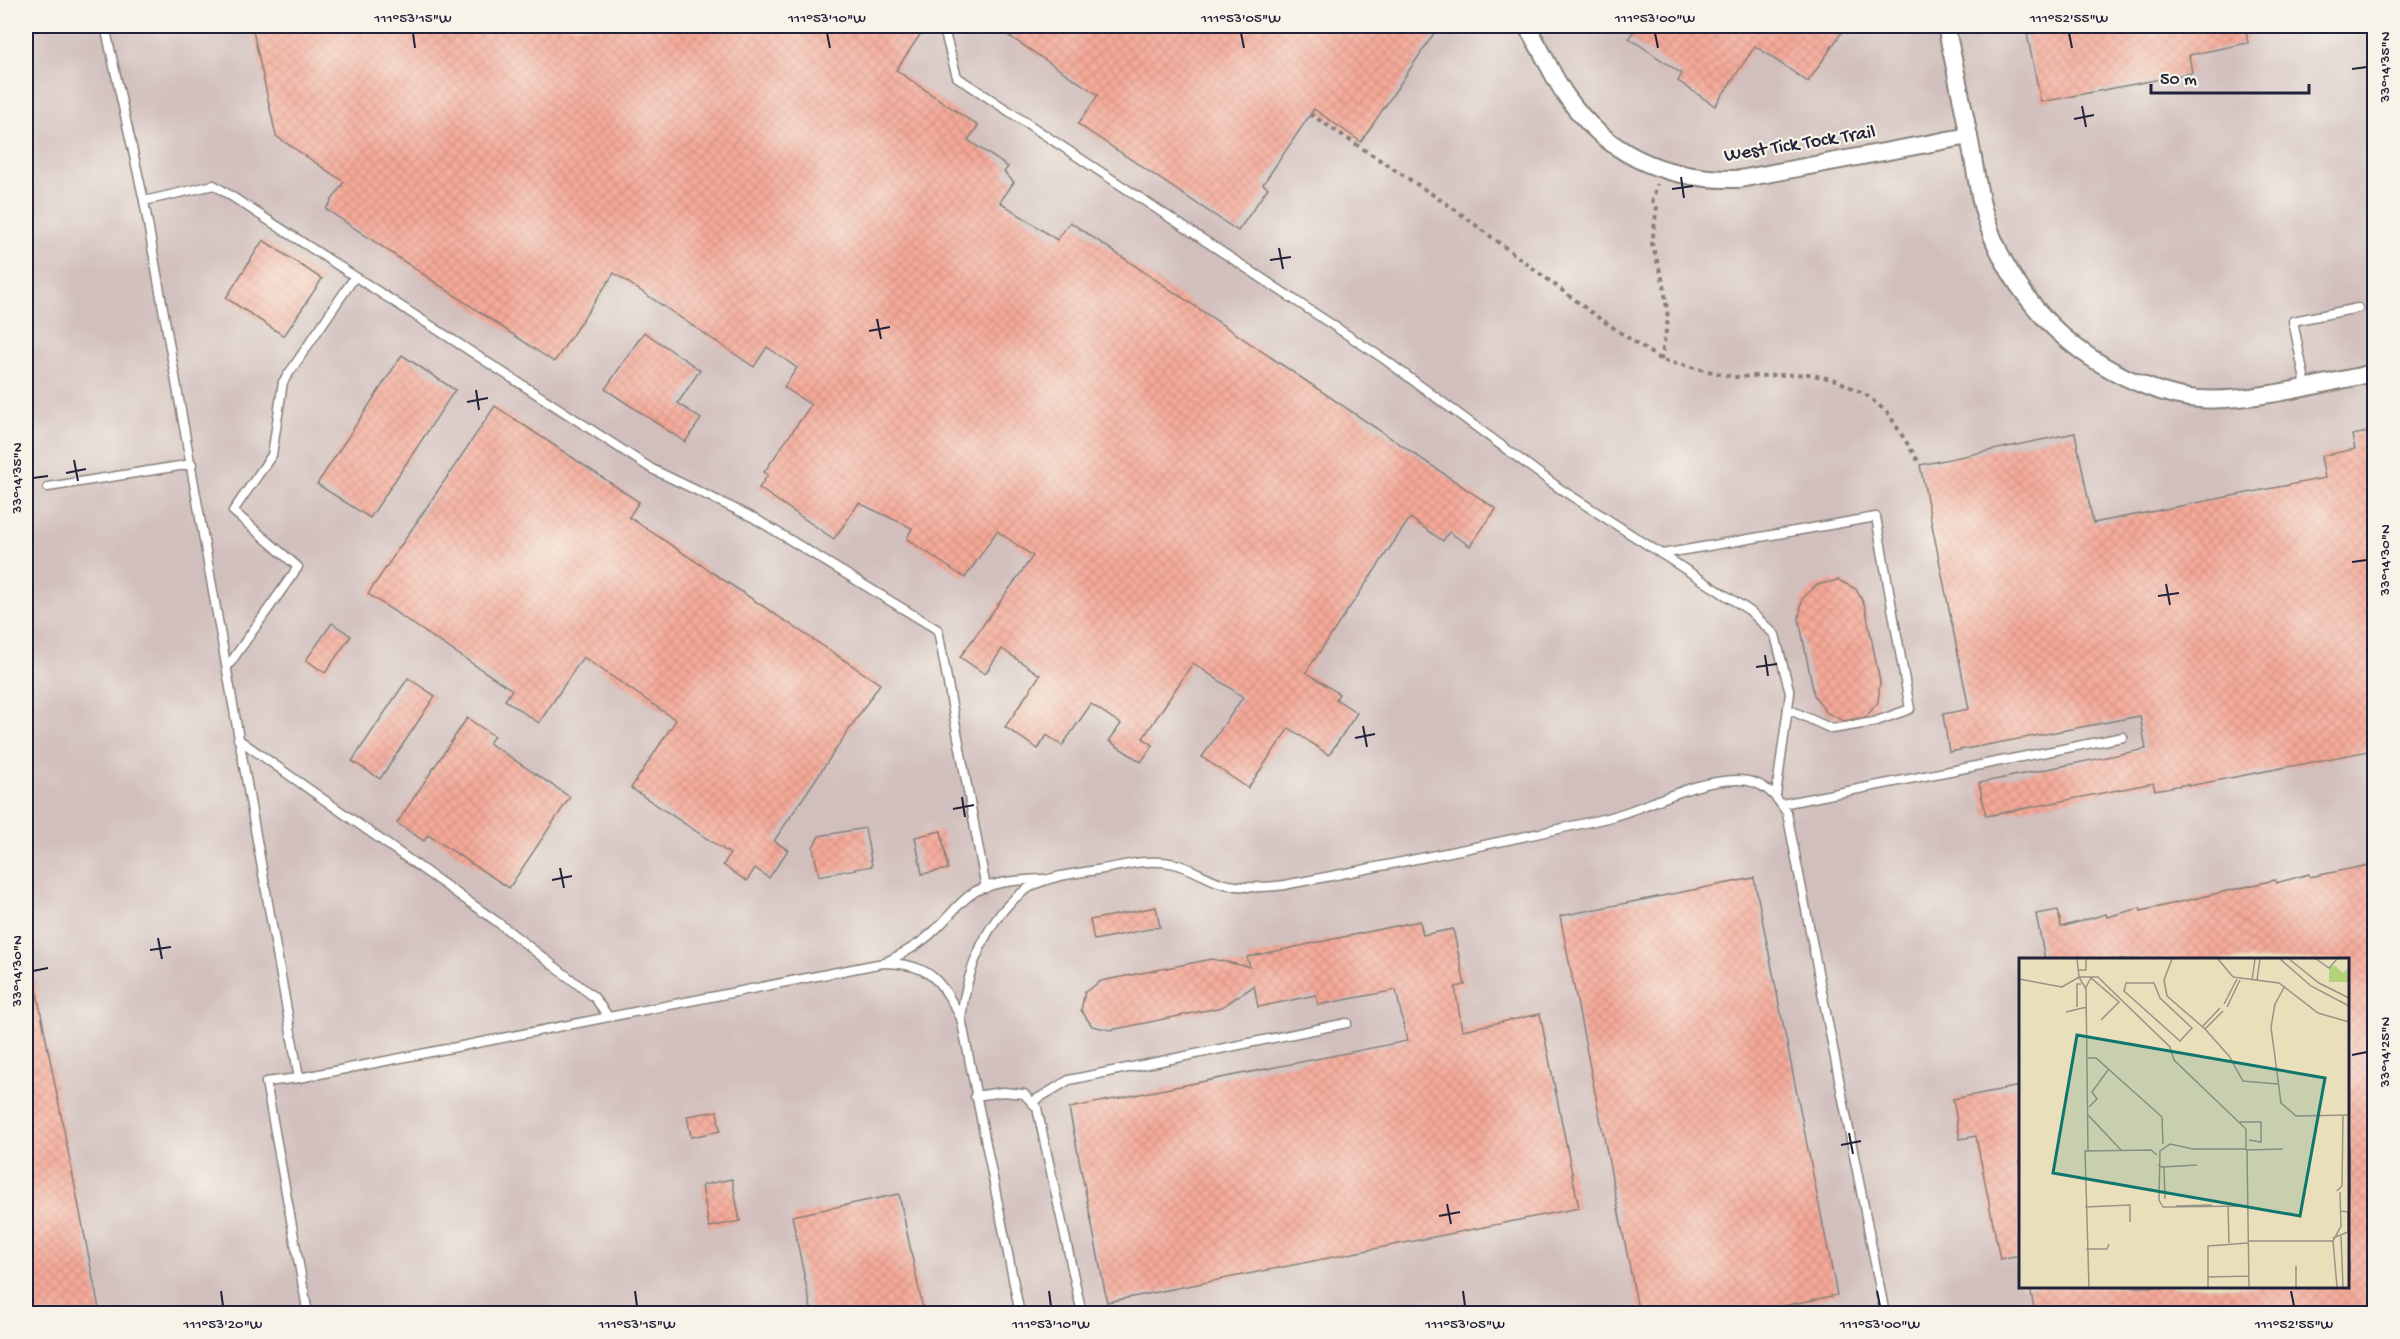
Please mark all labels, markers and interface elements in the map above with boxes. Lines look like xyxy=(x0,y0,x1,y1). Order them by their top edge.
text: 111°53'15"W xyxy=(373,10,452,28)
text: 111°53'10"W xyxy=(787,10,866,28)
text: 111°53'05"W xyxy=(1200,10,1281,28)
text: 111°53'00"W xyxy=(1614,10,1695,28)
text: 111°52'55"W xyxy=(2029,10,2109,28)
text: 33°14'35"N xyxy=(2377,31,2395,103)
scale bar xyxy=(2151,57,2308,95)
text: 50 m xyxy=(2160,70,2197,91)
street label: West Tick Tock Trail xyxy=(1723,122,1877,168)
text: 33°14'35"N xyxy=(9,442,27,514)
text: 33°14'30"N xyxy=(2377,524,2395,597)
text: 33°14'30"N xyxy=(9,935,27,1008)
inset map xyxy=(2019,958,2349,1288)
text: 33°14'25"N xyxy=(2377,1017,2395,1088)
text: 111°53'20"W xyxy=(182,1316,263,1334)
text: 111°53'15"W xyxy=(597,1316,676,1334)
text: 111°53'10"W xyxy=(1011,1316,1090,1334)
text: 111°53'05"W xyxy=(1424,1316,1505,1334)
text: 111°53'00"W xyxy=(1839,1316,1920,1334)
text: 111°52'55"W xyxy=(2254,1316,2334,1334)

